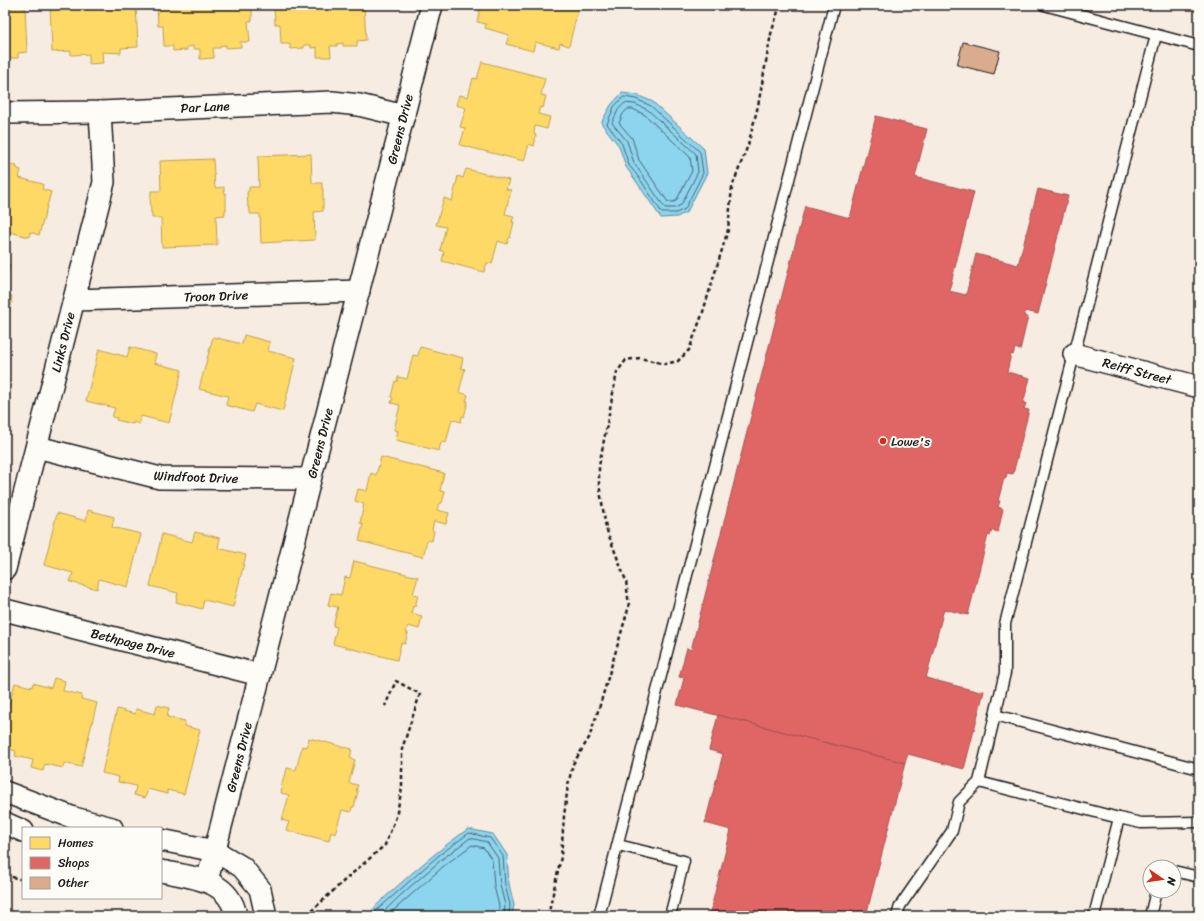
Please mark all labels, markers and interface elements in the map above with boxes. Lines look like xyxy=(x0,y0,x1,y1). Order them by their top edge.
street label: Greens Drive xyxy=(380,91,420,167)
street label: Par Lane xyxy=(180,94,230,120)
street label: Troon Drive xyxy=(183,283,249,309)
street label: Links Drive xyxy=(44,309,82,375)
street label: Reiff Street xyxy=(1100,351,1175,391)
street label: Greens Drive xyxy=(300,405,340,481)
place label: Lowe's xyxy=(891,430,930,453)
marker: Lowe's xyxy=(878,436,888,446)
street label: Windfoot Drive xyxy=(153,464,239,490)
street label: Bethpage Drive xyxy=(88,621,178,665)
street label: Greens Drive xyxy=(219,719,259,795)
legend xyxy=(22,827,162,899)
text: Homes xyxy=(58,832,94,854)
text: Shops xyxy=(58,852,89,874)
north arrow xyxy=(1142,859,1182,899)
text: Other xyxy=(58,872,89,894)
text: N xyxy=(1161,874,1182,887)

